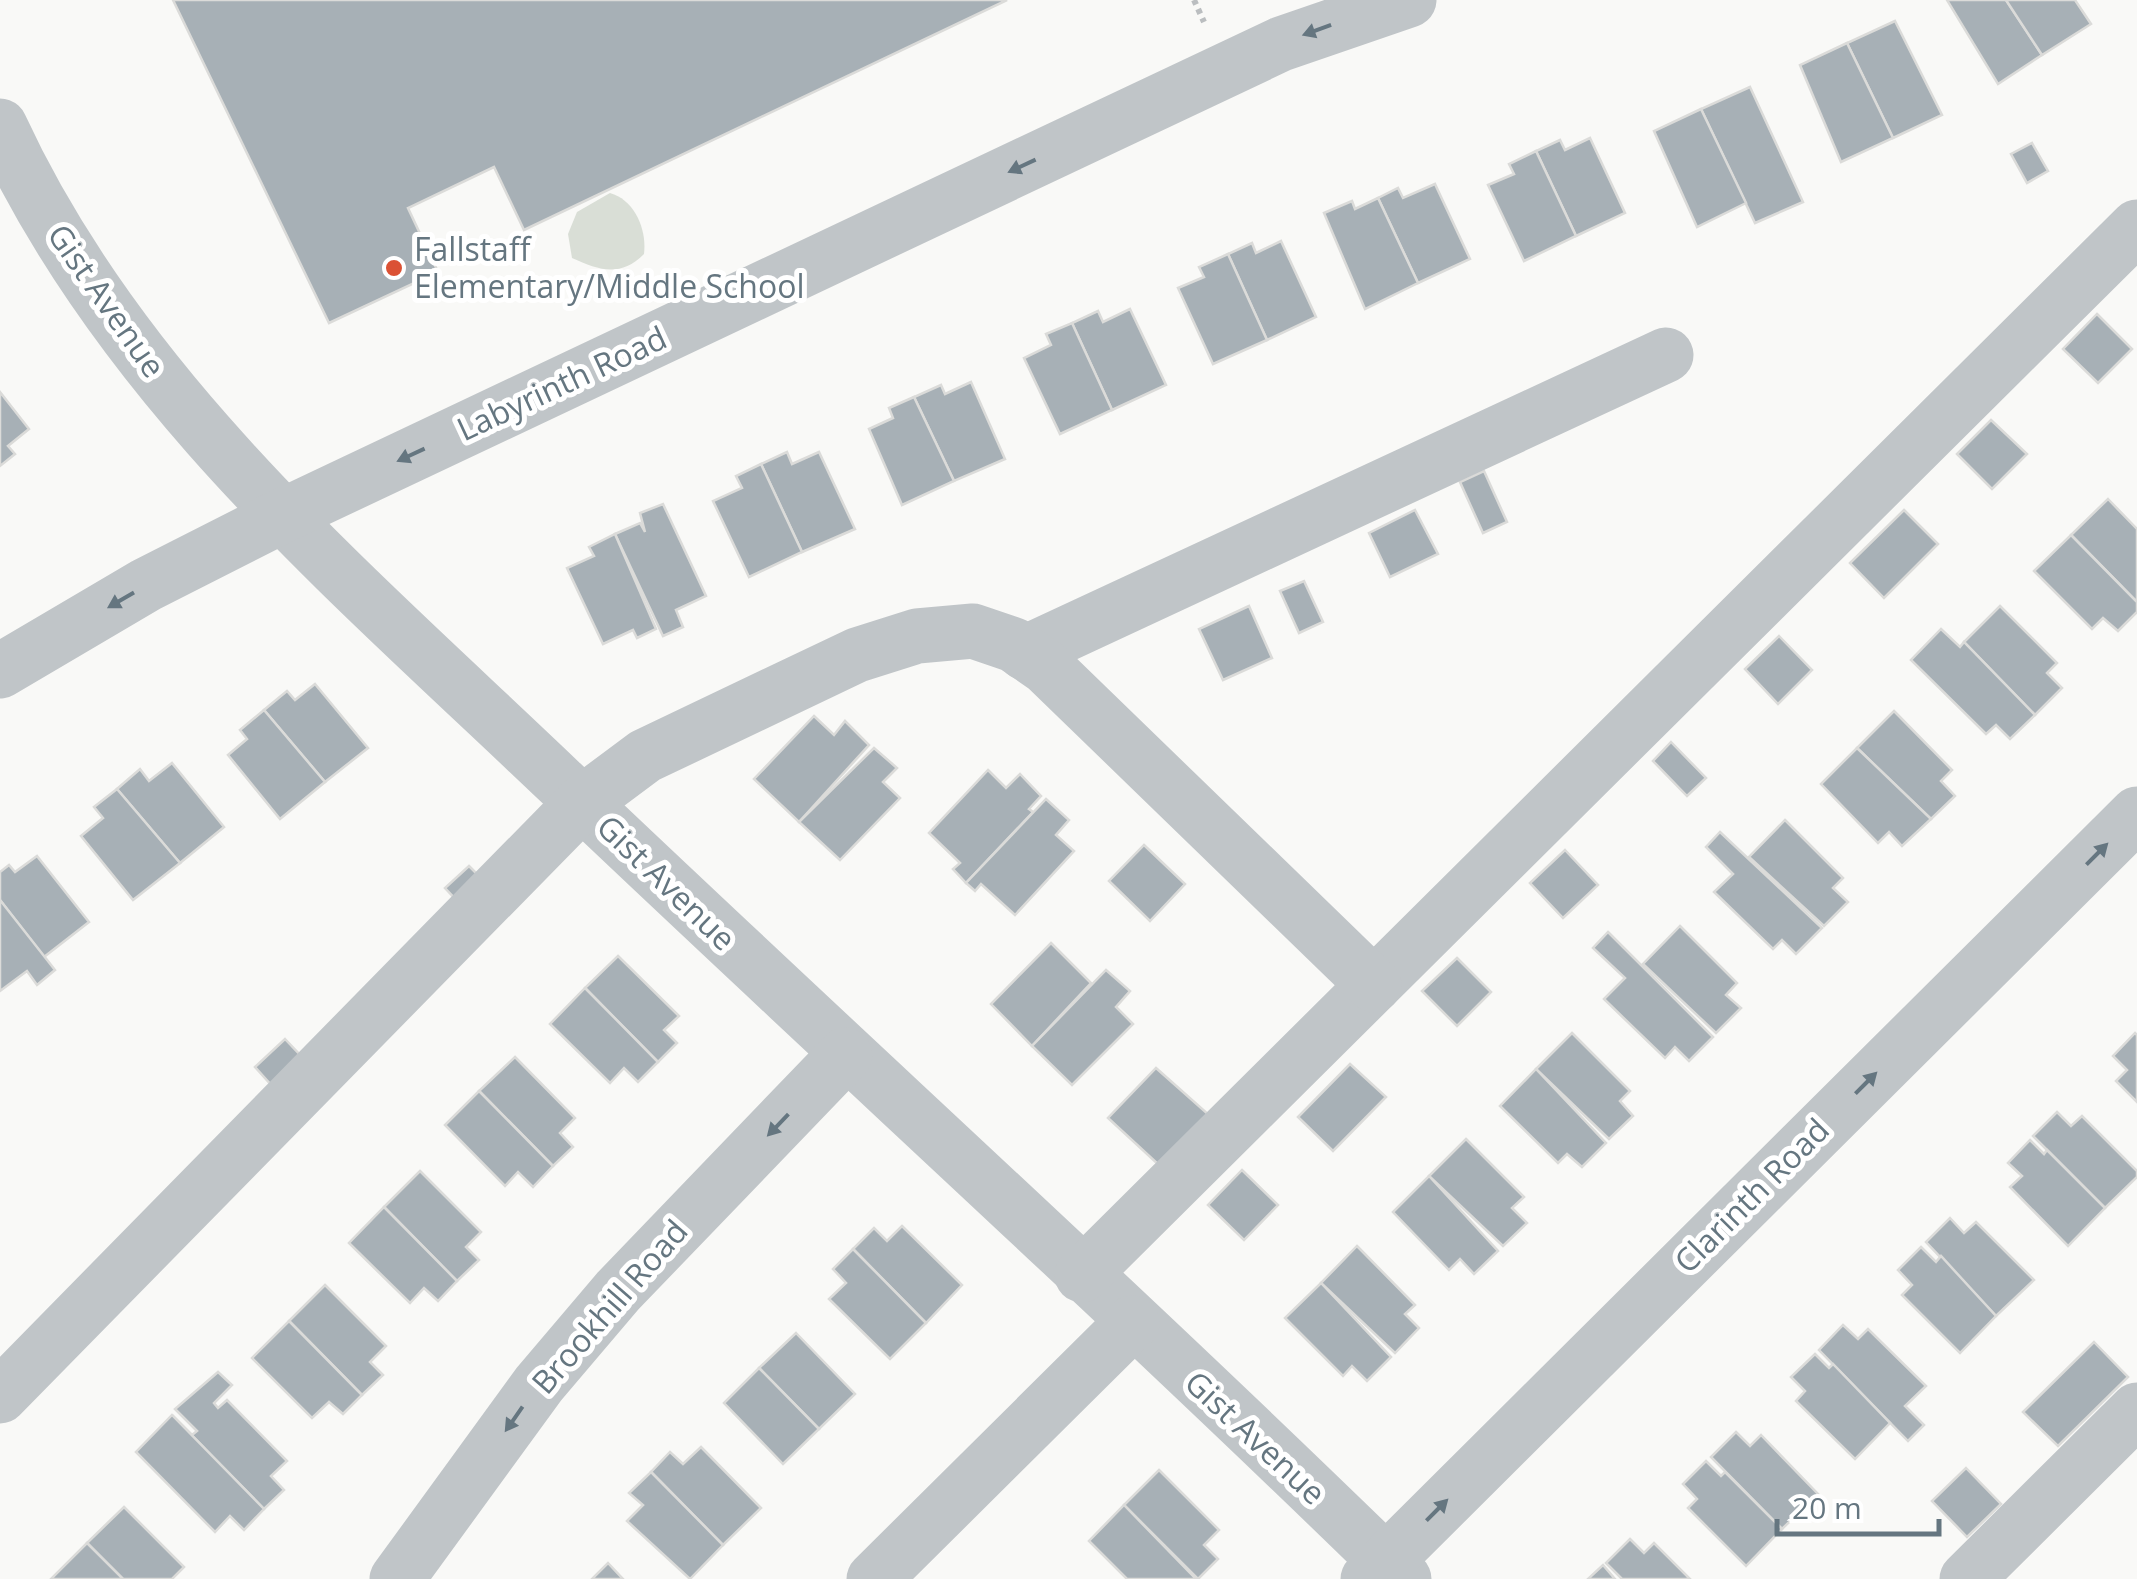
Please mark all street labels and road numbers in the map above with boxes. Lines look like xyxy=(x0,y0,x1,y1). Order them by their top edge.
street label: Gist Avenue xyxy=(39,215,176,385)
street label: Labyrinth Road xyxy=(450,315,673,450)
street label: Gist Avenue xyxy=(588,805,746,959)
street label: Clarinth Road xyxy=(1664,1108,1838,1282)
street label: Brookhill Road xyxy=(521,1210,696,1402)
street label: Gist Avenue xyxy=(1176,1361,1336,1513)

